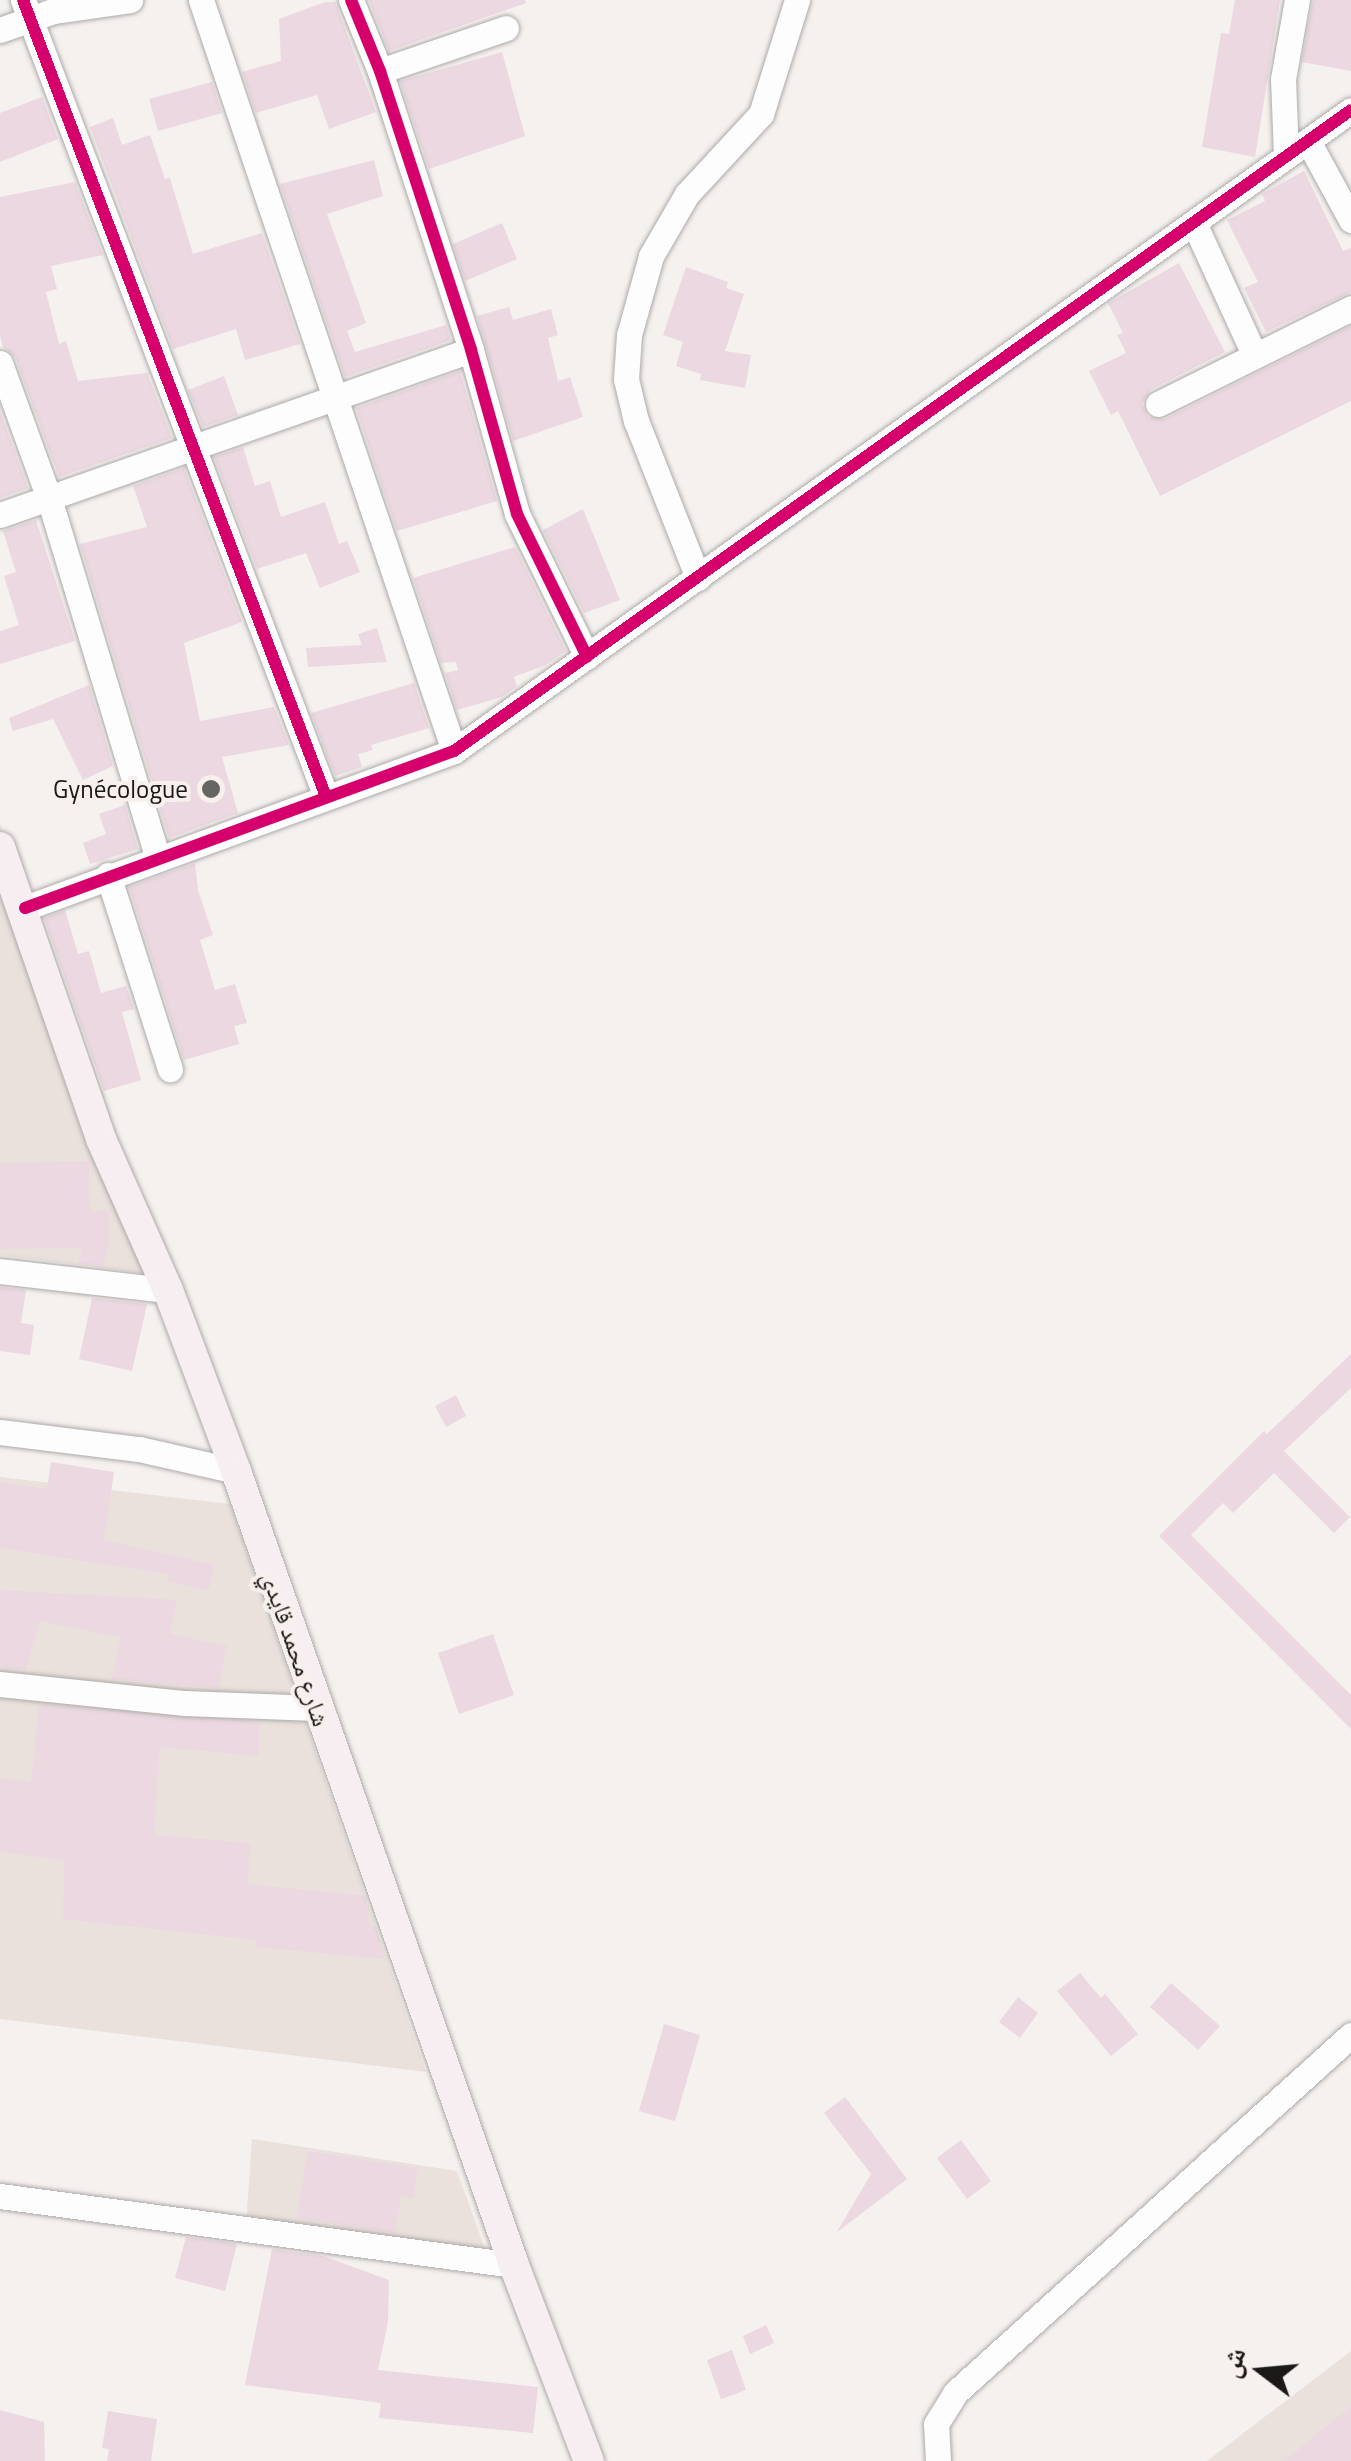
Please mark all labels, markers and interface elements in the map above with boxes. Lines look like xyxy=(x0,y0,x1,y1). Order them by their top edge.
place label: Gynécologue xyxy=(53,774,188,804)
marker: Gynécologue xyxy=(198,776,224,802)
street label: شارع محمد قايدي xyxy=(256,1568,336,1730)
north arrow xyxy=(1211,2321,1311,2421)
text: ش xyxy=(1207,2342,1256,2383)

